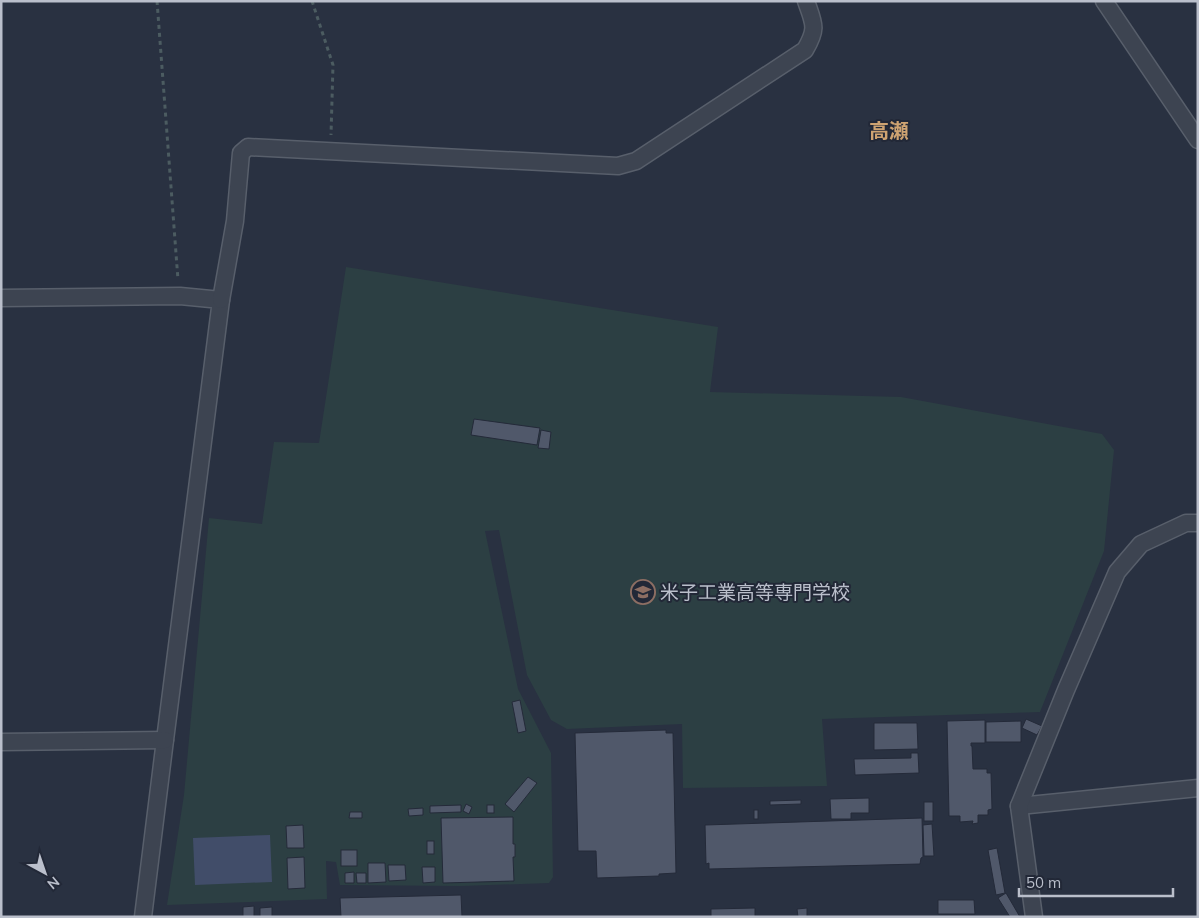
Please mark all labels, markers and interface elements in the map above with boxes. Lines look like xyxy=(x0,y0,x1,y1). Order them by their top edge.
district label: 高瀬 xyxy=(869,118,909,143)
school or university icon: 米子工業高等専門学校 xyxy=(630,579,656,605)
place label: 米子工業高等専門学校 xyxy=(660,580,850,604)
north arrow xyxy=(20,848,70,898)
scale bar xyxy=(1019,866,1173,898)
text: N xyxy=(44,873,63,893)
text: 50 m xyxy=(1026,873,1061,892)

